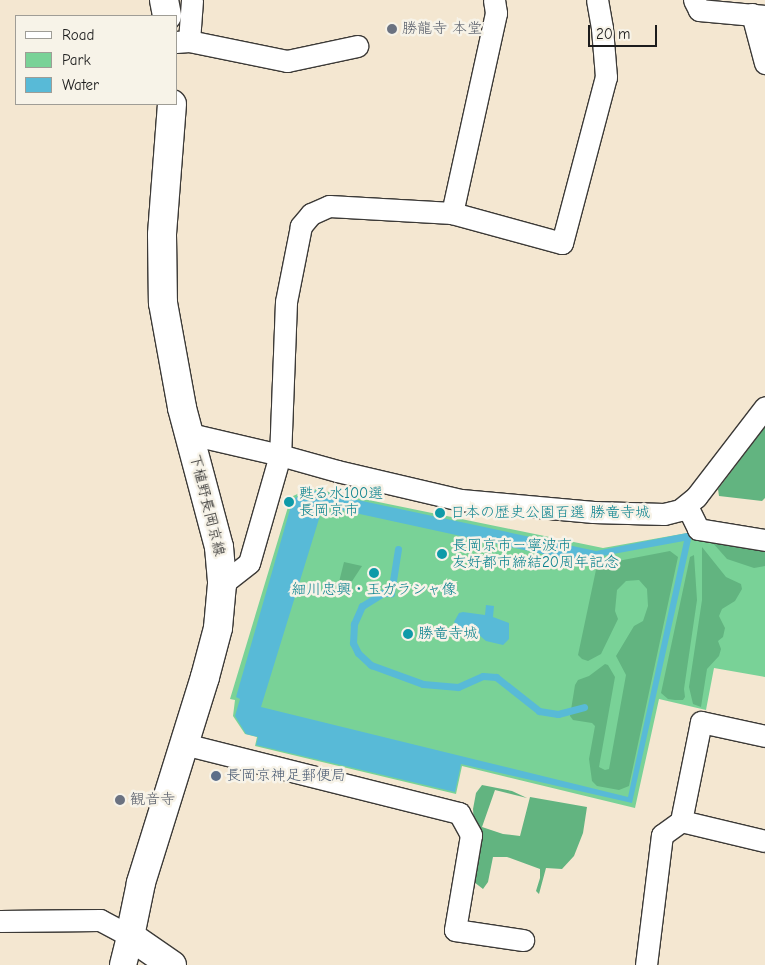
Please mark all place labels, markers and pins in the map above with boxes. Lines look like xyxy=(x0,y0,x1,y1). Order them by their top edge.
place label: 勝龍寺 本堂 xyxy=(402,20,482,38)
marker: 勝龍寺 本堂 xyxy=(386,23,398,35)
place label: 甦る水100選 長岡京市 xyxy=(299,484,383,519)
marker: 甦る水100選 長岡京市 xyxy=(283,496,295,508)
place label: 日本の歴史公園百選 勝竜寺城 xyxy=(450,504,650,522)
marker: 日本の歴史公園百選 勝竜寺城 xyxy=(434,507,446,519)
place label: 長岡京市－寧波市 友好都市締結20周年記念 xyxy=(452,536,619,571)
marker: 長岡京市－寧波市 友好都市締結20周年記念 xyxy=(436,548,448,560)
marker: 細川忠興・玉ガラシャ像 xyxy=(368,567,380,579)
place label: 細川忠興・玉ガラシャ像 xyxy=(292,581,456,599)
place label: 勝竜寺城 xyxy=(418,625,478,643)
marker: 勝竜寺城 xyxy=(402,628,414,640)
place label: 長岡京神足郵便局 xyxy=(226,767,346,785)
marker: 長岡京神足郵便局 xyxy=(210,770,222,782)
place label: 観音寺 xyxy=(130,791,175,809)
marker: 観音寺 xyxy=(114,794,126,806)

